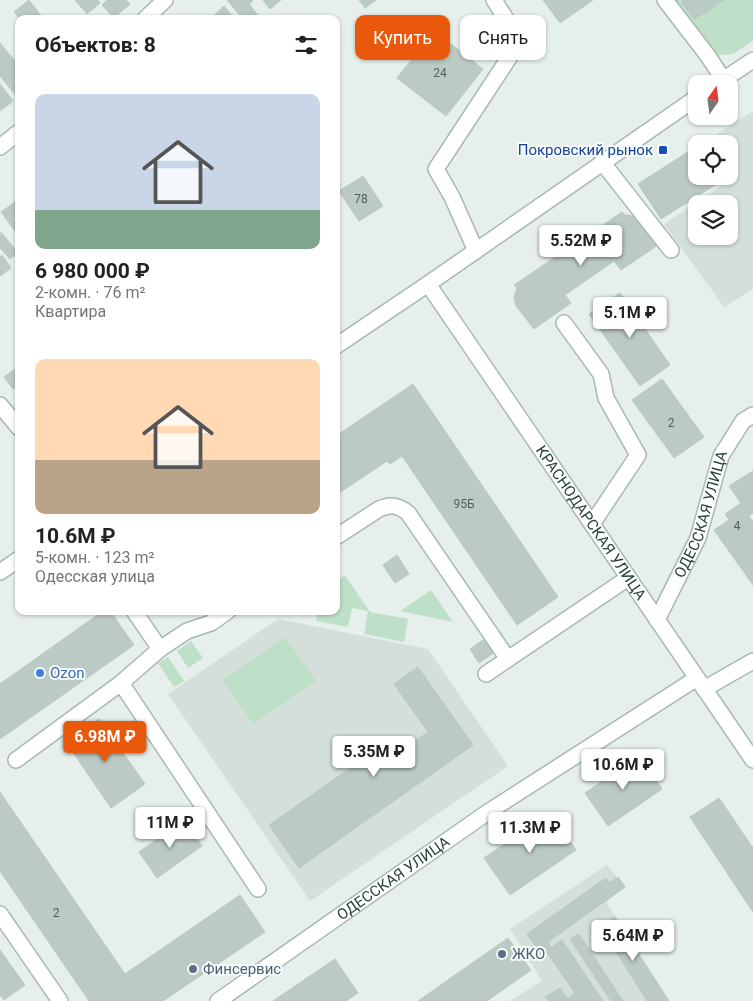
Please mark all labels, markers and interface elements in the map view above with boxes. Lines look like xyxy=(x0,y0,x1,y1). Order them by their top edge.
chip: Купить xyxy=(355,15,450,60)
chip: Снять xyxy=(460,15,546,60)
icon: filters xyxy=(292,31,320,59)
text: Объектов: 8 xyxy=(35,33,156,57)
house number: 24 xyxy=(433,66,447,80)
north arrow xyxy=(688,75,738,125)
map controls xyxy=(688,75,738,245)
icon: home xyxy=(133,127,223,217)
button: locate xyxy=(688,135,738,185)
place label: Покровский рынок xyxy=(518,141,653,159)
marker: Покровский рынок xyxy=(657,144,669,156)
house number: 78 xyxy=(354,192,368,206)
button: layers xyxy=(688,195,738,245)
pin: 5.52M ₽ xyxy=(535,224,627,267)
text: 5.52M ₽ xyxy=(550,231,612,250)
text: 6 980 000 ₽ xyxy=(35,259,150,283)
text: 2-комн. · 76 m² xyxy=(35,283,145,302)
pin: 5.1M ₽ xyxy=(589,296,671,339)
text: Квартира xyxy=(35,302,106,321)
text: 5.1M ₽ xyxy=(604,303,656,322)
icon: home xyxy=(133,392,223,482)
house number: 2 xyxy=(668,416,675,430)
street label: КРАСНОДАРСКАЯ УЛИЦА xyxy=(532,442,650,603)
street label: ОДЕССКАЯ УЛИЦА xyxy=(671,449,731,581)
house number: 95Б xyxy=(453,497,475,511)
house number: 4 xyxy=(734,519,741,533)
text: 10.6M ₽ xyxy=(35,524,116,548)
text: 5-комн. · 123 m² xyxy=(35,548,154,567)
text: Одесская улица xyxy=(35,567,155,586)
place label: Ozon xyxy=(50,664,84,682)
marker: Ozon xyxy=(34,667,46,679)
pin: 6.98M ₽ xyxy=(59,720,151,763)
text: 6.98M ₽ xyxy=(74,727,136,746)
pin: 5.35M ₽ xyxy=(328,736,420,778)
text: 5.35M ₽ xyxy=(343,742,405,761)
pin: 10.6M ₽ xyxy=(577,748,669,791)
text: 10.6M ₽ xyxy=(592,755,654,774)
pin: 11M ₽ xyxy=(135,806,205,849)
pin: 11.3M ₽ xyxy=(484,812,576,854)
text: 11M ₽ xyxy=(146,813,194,832)
text: 11.3M ₽ xyxy=(499,818,561,837)
street label: ОДЕССКАЯ УЛИЦА xyxy=(333,833,453,924)
house number: 2 xyxy=(53,906,60,920)
pin: 5.64M ₽ xyxy=(587,920,679,962)
text: 5.64M ₽ xyxy=(602,926,664,945)
place label: ЖКО xyxy=(512,945,545,963)
marker: ЖКО xyxy=(496,948,508,960)
place label: Финсервис xyxy=(203,960,281,978)
marker: Финсервис xyxy=(187,963,199,975)

